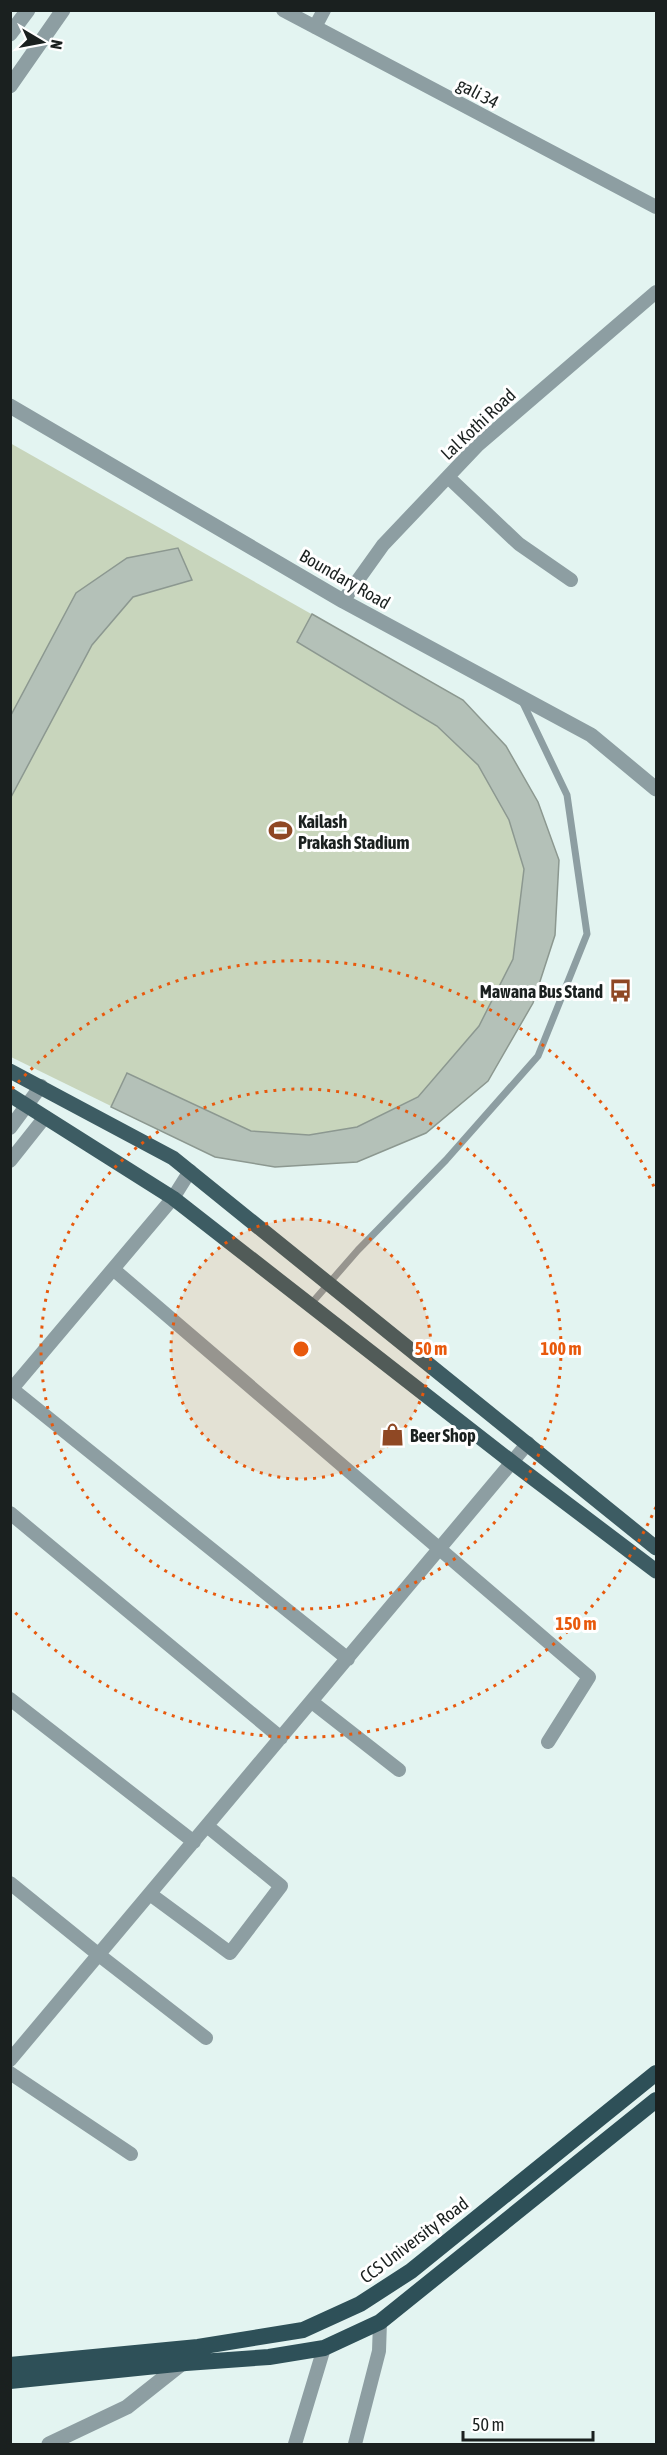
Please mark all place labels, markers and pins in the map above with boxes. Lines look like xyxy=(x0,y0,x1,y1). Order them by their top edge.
place label: Kailash Prakash Stadium xyxy=(298,811,409,853)
sports icon: Kailash Prakash Stadium xyxy=(267,818,293,844)
bus stop icon: Mawana Bus Stand xyxy=(608,978,634,1004)
place label: Mawana Bus Stand xyxy=(480,981,603,1002)
centre of rings xyxy=(291,1339,311,1359)
shop icon: Beer Shop xyxy=(379,1422,405,1448)
place label: Beer Shop xyxy=(410,1425,476,1446)

